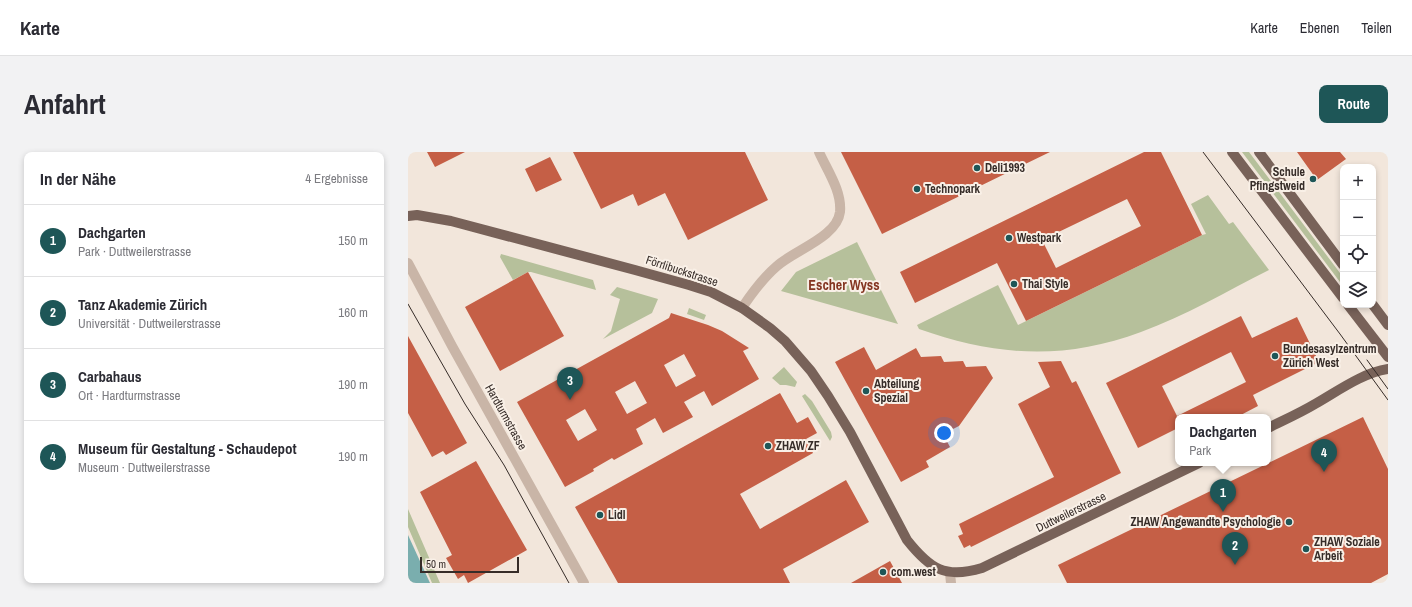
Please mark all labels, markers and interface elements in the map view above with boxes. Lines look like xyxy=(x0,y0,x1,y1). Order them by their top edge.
text: Karte xyxy=(20,15,60,41)
text: Karte xyxy=(1250,19,1278,37)
text: Ebenen xyxy=(1300,19,1339,37)
text: Teilen xyxy=(1361,19,1392,37)
text: Anfahrt xyxy=(24,85,106,123)
button: Route xyxy=(1319,85,1388,123)
place label: Deli1993 xyxy=(985,160,1025,176)
marker: Deli1993 xyxy=(972,163,982,173)
place label: Schule Pfingstweid xyxy=(1250,164,1306,194)
map controls xyxy=(1340,164,1376,308)
button: + xyxy=(1340,164,1376,200)
text: In der Nähe xyxy=(40,167,116,190)
text: 4 Ergebnisse xyxy=(305,170,368,187)
marker: Schule Pfingstweid xyxy=(1308,174,1318,184)
place label: Technopark xyxy=(925,181,981,197)
marker: Technopark xyxy=(912,184,922,194)
button: − xyxy=(1340,200,1376,236)
text: Dachgarten xyxy=(78,222,146,243)
place label: Westpark xyxy=(1017,230,1062,246)
text: 1 xyxy=(50,232,56,249)
text: 150 m xyxy=(338,232,368,249)
marker: Westpark xyxy=(1004,233,1014,243)
button: locate xyxy=(1340,236,1376,272)
text: Park · Duttweilerstrasse xyxy=(78,243,191,260)
street label: Förrlibuckstrasse xyxy=(644,252,720,290)
button: layers xyxy=(1340,272,1376,308)
district label: Escher Wyss xyxy=(808,276,880,294)
place label: Thai Style xyxy=(1022,276,1069,292)
marker: Thai Style xyxy=(1009,279,1019,289)
text: Tanz Akademie Zürich xyxy=(78,294,207,315)
text: 2 xyxy=(50,304,56,321)
text: 160 m xyxy=(338,304,368,321)
text: Universität · Duttweilerstrasse xyxy=(78,315,221,332)
place label: Bundesasylzentrum Zürich West xyxy=(1283,341,1377,371)
marker: Bundesasylzentrum Zürich West xyxy=(1270,351,1280,361)
text: Carbahaus xyxy=(78,366,142,387)
pin: 3 xyxy=(557,367,583,400)
text: 3 xyxy=(50,376,56,393)
text: 190 m xyxy=(338,376,368,393)
place label: Abteilung Spezial xyxy=(874,376,919,406)
street label: Hardturmstrasse xyxy=(481,381,531,453)
marker: Abteilung Spezial xyxy=(861,386,871,396)
text: Ort · Hardturmstrasse xyxy=(78,387,180,404)
popup xyxy=(1175,414,1271,466)
text: Dachgarten xyxy=(1189,421,1257,442)
your location xyxy=(934,423,954,443)
text: Museum für Gestaltung - Schaudepot xyxy=(78,438,297,459)
place label: ZHAW ZF xyxy=(776,438,820,454)
pin: 4 xyxy=(1311,439,1337,472)
marker: ZHAW ZF xyxy=(763,441,773,451)
text: Park xyxy=(1189,442,1211,459)
text: 4 xyxy=(50,448,56,465)
text: 190 m xyxy=(338,448,368,465)
text: Museum · Duttweilerstrasse xyxy=(78,459,210,476)
pin: 1 xyxy=(1210,479,1236,512)
street label: Duttweilerstrasse xyxy=(1033,488,1109,536)
place label: Lidl xyxy=(608,507,626,523)
marker: Lidl xyxy=(595,510,605,520)
place label: ZHAW Angewandte Psychologie xyxy=(1130,514,1282,530)
marker: ZHAW Angewandte Psychologie xyxy=(1284,517,1294,527)
pin: 2 xyxy=(1222,532,1248,565)
place label: ZHAW Soziale Arbeit xyxy=(1314,534,1380,564)
marker: ZHAW Soziale Arbeit xyxy=(1301,544,1311,554)
scale bar xyxy=(420,555,519,574)
text: 50 m xyxy=(426,557,446,571)
place label: com.west xyxy=(891,564,937,580)
marker: com.west xyxy=(878,567,888,577)

